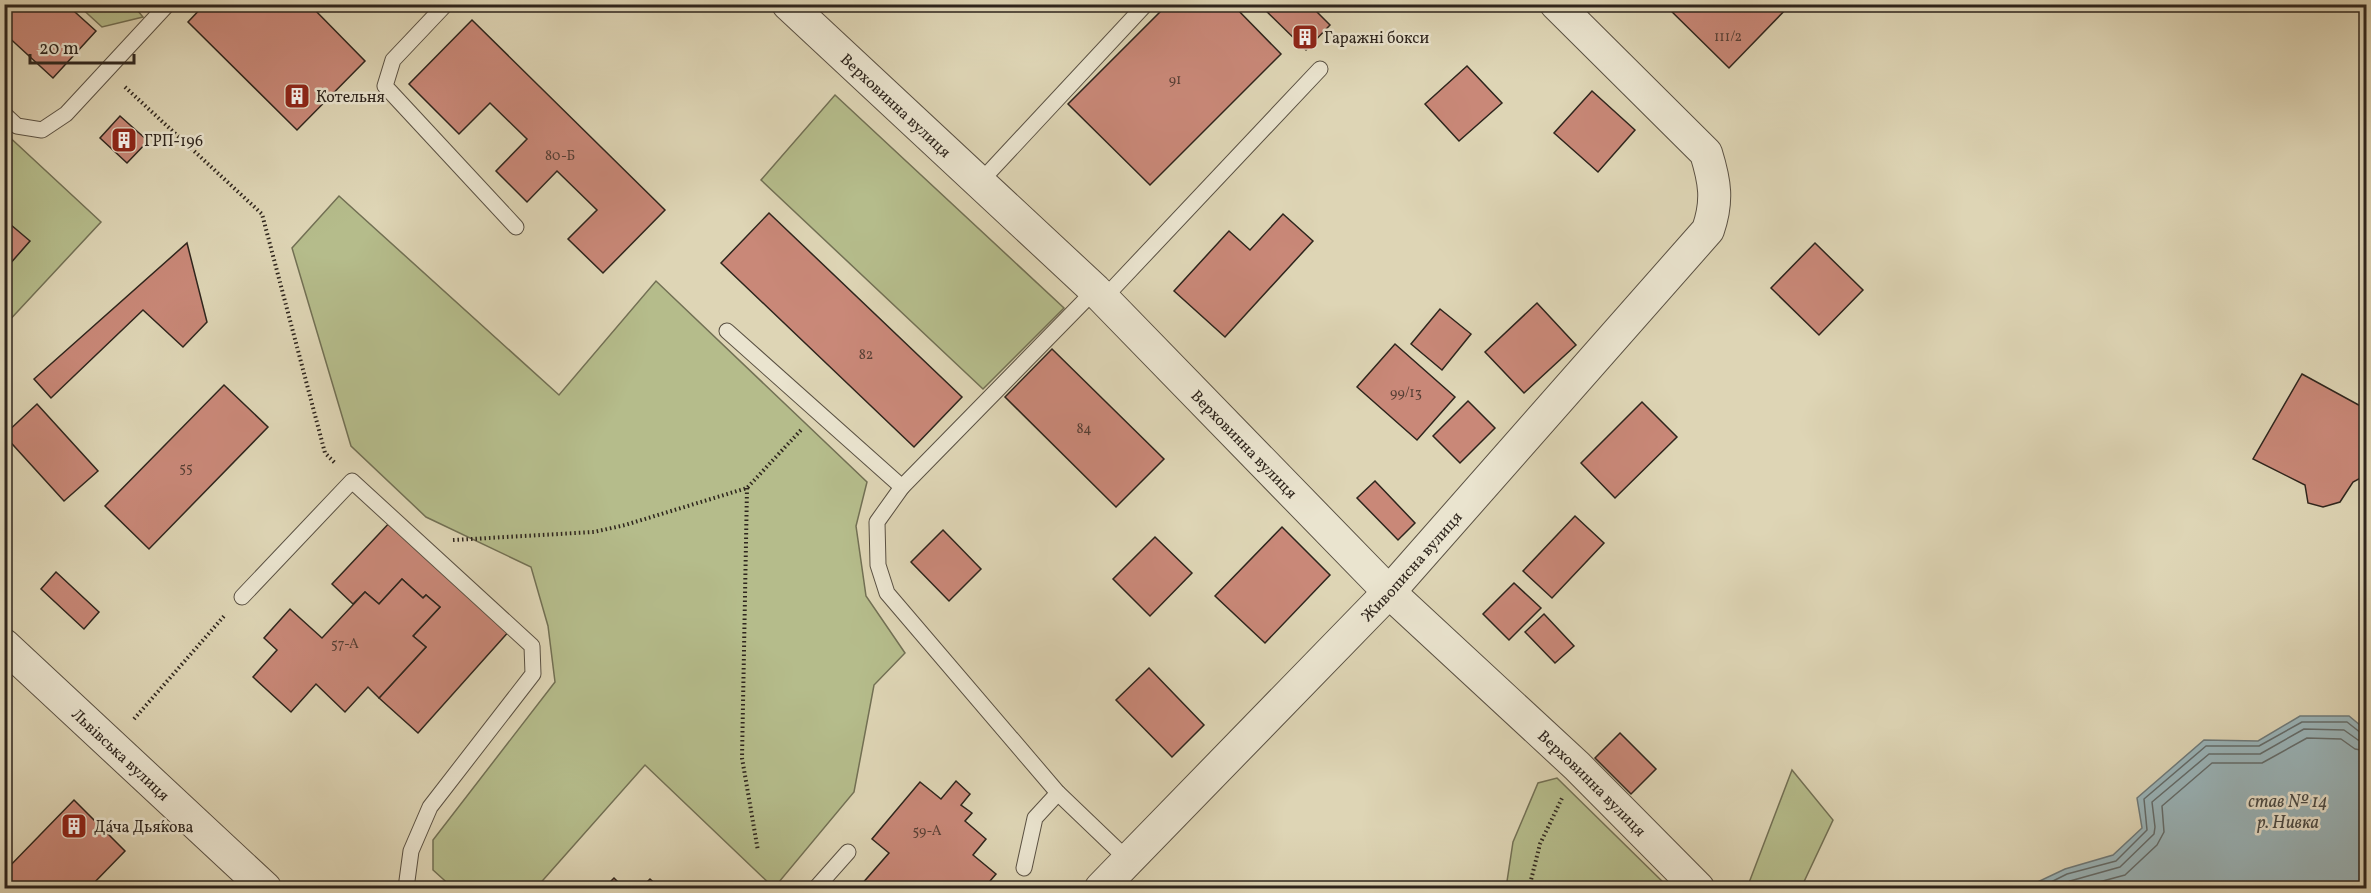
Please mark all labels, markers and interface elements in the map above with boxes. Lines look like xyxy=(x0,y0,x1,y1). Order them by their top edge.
building icon: Гаражні бокси xyxy=(1290,22,1320,52)
scale bar xyxy=(30,27,134,65)
place label: Гаражні бокси xyxy=(1324,28,1429,50)
house number: 111/2 xyxy=(1714,28,1742,47)
text: 20 m xyxy=(39,37,79,62)
street label: Верховинна вулиця xyxy=(835,49,955,163)
house number: 91 xyxy=(1169,71,1181,90)
building icon: Котельня xyxy=(282,81,312,111)
place label: Котельня xyxy=(316,87,385,109)
building icon: ГРП-196 xyxy=(109,125,139,155)
place label: ГРП-196 xyxy=(144,131,203,153)
house number: 80-Б xyxy=(545,147,575,166)
house number: 82 xyxy=(859,346,873,365)
house number: 99/13 xyxy=(1390,384,1422,403)
street label: Верховинна вулиця xyxy=(1185,386,1301,504)
house number: 84 xyxy=(1076,420,1092,439)
house number: 55 xyxy=(179,459,193,478)
street label: Живописна вулиця xyxy=(1357,507,1468,627)
house number: 57-А xyxy=(331,635,359,654)
street label: Львівська вулиця xyxy=(66,704,174,807)
street label: Верховинна вулиця xyxy=(1532,726,1650,842)
water label: став № 14 р. Нивка xyxy=(2248,790,2328,836)
building icon: Да́ча Дья́кова xyxy=(59,811,89,841)
place label: Да́ча Дья́кова xyxy=(94,817,194,839)
house number: 59-А xyxy=(912,822,942,841)

